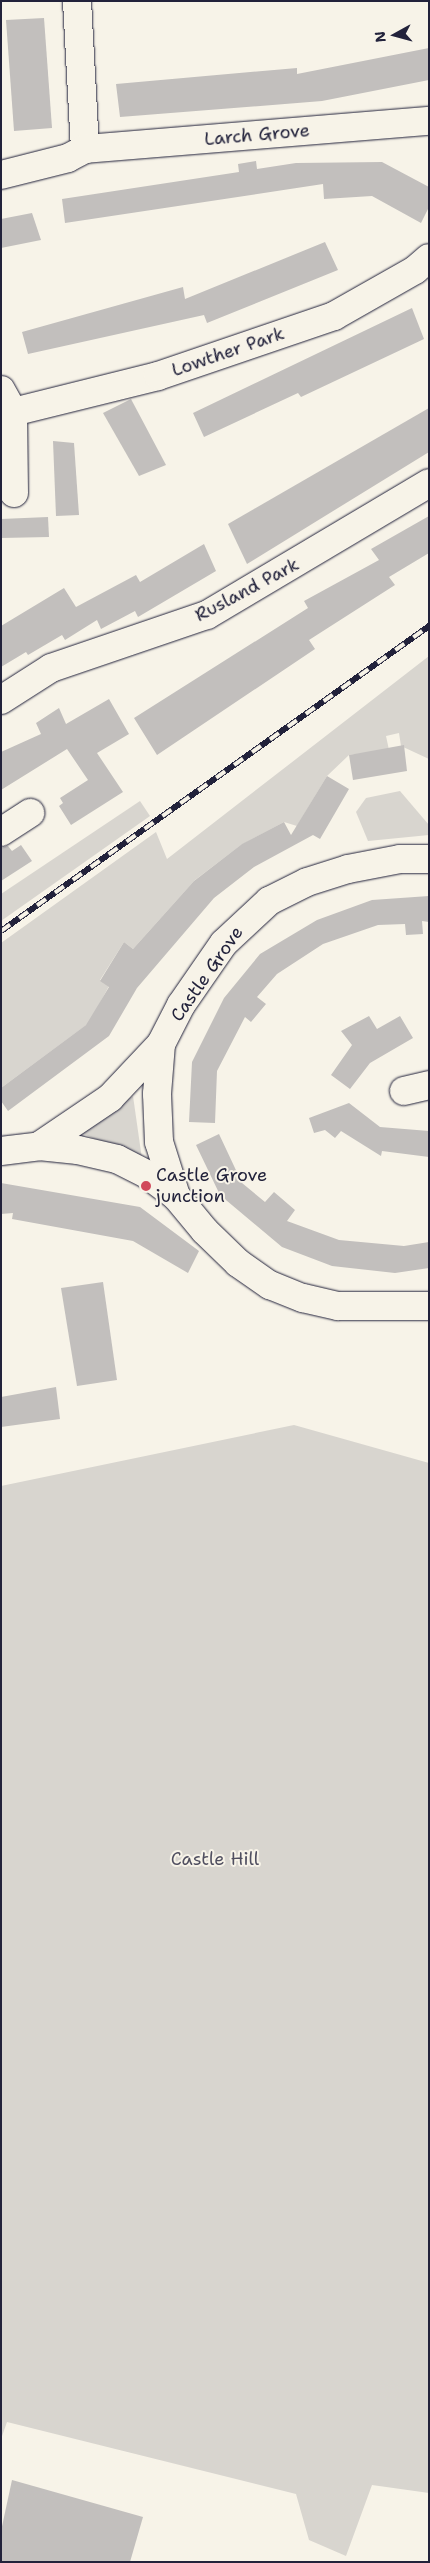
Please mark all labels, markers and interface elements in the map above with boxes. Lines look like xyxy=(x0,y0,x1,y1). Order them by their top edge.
north arrow xyxy=(370,10,420,60)
text: N xyxy=(371,30,390,43)
street label: Larch Grove xyxy=(203,120,311,150)
street label: Lowther Park xyxy=(169,323,287,381)
street label: Rusland Park xyxy=(191,554,303,626)
street label: Castle Grove xyxy=(166,922,248,1026)
place label: Castle Grove junction xyxy=(156,1165,267,1208)
marker: Castle Grove junction xyxy=(140,1180,152,1192)
park label: Castle Hill xyxy=(171,1848,259,1870)

